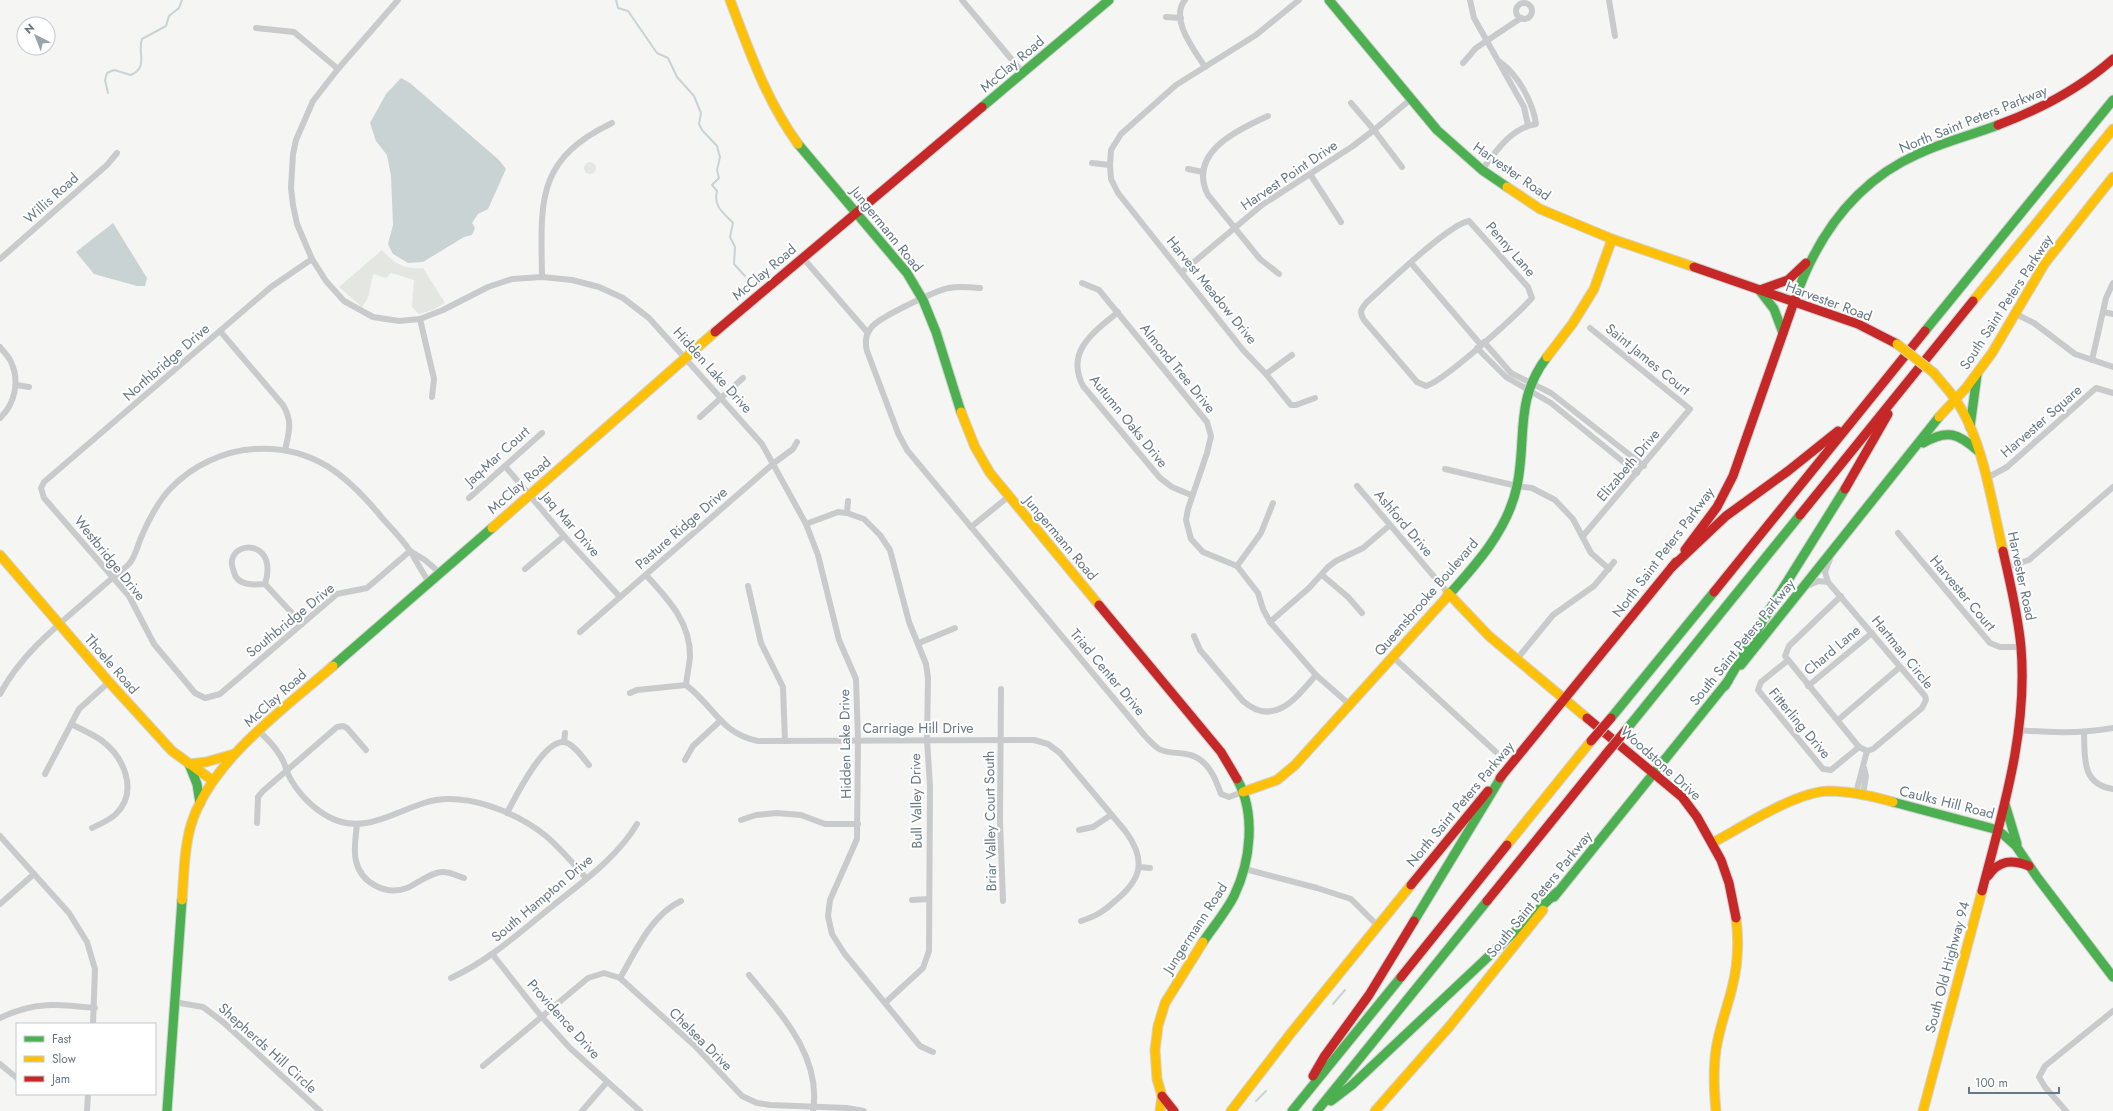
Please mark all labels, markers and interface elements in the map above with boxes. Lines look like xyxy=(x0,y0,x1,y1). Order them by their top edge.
north arrow xyxy=(16,16,56,56)
text: N xyxy=(21,20,38,37)
street label: McClay Road xyxy=(976,31,1048,97)
street label: North Saint Peters Parkway xyxy=(1896,80,2051,158)
street label: Harvest Point Drive xyxy=(1237,135,1341,215)
street label: Harvester Road xyxy=(1469,137,1555,205)
street label: Willis Road xyxy=(19,168,83,228)
street label: Jungermann Road xyxy=(845,180,928,276)
street label: Penny Lane xyxy=(1481,217,1541,281)
street label: South Saint Peters Parkway xyxy=(1955,230,2058,374)
street label: Harvest Meadow Drive xyxy=(1162,232,1262,348)
street label: McClay Road xyxy=(728,239,800,305)
street label: Harvester Road xyxy=(1783,276,1875,326)
street label: Northbridge Drive xyxy=(118,319,214,405)
street label: Almond Tree Drive xyxy=(1136,319,1220,417)
street label: Saint James Court xyxy=(1601,319,1695,400)
street label: Hidden Lake Drive xyxy=(669,322,757,418)
street label: Autumn Oaks Drive xyxy=(1085,370,1173,472)
street label: Harvester Square xyxy=(1996,380,2086,462)
street label: Jaq-Mar Court xyxy=(459,421,534,492)
street label: Elizabeth Drive xyxy=(1592,424,1664,506)
street label: McClay Road xyxy=(483,452,555,518)
street label: Pasture Ridge Drive xyxy=(631,482,731,574)
street label: North Saint Peters Parkway xyxy=(1607,482,1719,621)
street label: Ashford Drive xyxy=(1370,485,1438,561)
street label: Jaq Mar Drive xyxy=(536,486,605,561)
street label: Jungermann Road xyxy=(1018,490,1102,585)
street label: Westbridge Drive xyxy=(70,511,150,605)
street label: Harvester Road xyxy=(2003,530,2041,622)
street label: Queensbrooke Boulevard xyxy=(1369,534,1483,660)
street label: Harvester Court xyxy=(1925,551,2001,636)
street label: South Saint Peters Parkway xyxy=(1685,574,1800,710)
street label: Southbridge Drive xyxy=(242,578,338,662)
street label: Hartman Circle xyxy=(1867,611,1939,693)
street label: Chard Lane xyxy=(1799,620,1865,680)
street label: Triad Center Drive xyxy=(1066,624,1150,720)
street label: Thoele Road xyxy=(80,630,144,698)
street label: McClay Road xyxy=(239,664,311,732)
street label: Fitterling Drive xyxy=(1764,683,1836,763)
street label: Hidden Lake Drive xyxy=(834,689,856,799)
street label: Carriage Hill Drive xyxy=(862,718,974,738)
street label: Woodstone Drive xyxy=(1616,721,1706,805)
street label: North Saint Peters Parkway xyxy=(1401,736,1519,871)
street label: Briar Valley Court South xyxy=(979,750,1001,892)
street label: Bull Valley Drive xyxy=(905,753,927,849)
street label: Caulks Hill Road xyxy=(1897,781,1997,823)
street label: South Saint Peters Parkway xyxy=(1482,826,1597,962)
street label: South Hampton Drive xyxy=(487,850,597,946)
street label: Jungermann Road xyxy=(1157,879,1232,979)
street label: South Old Highway 94 xyxy=(1920,899,1974,1035)
street label: Providence Drive xyxy=(523,975,605,1063)
street label: Shepherds Hill Circle xyxy=(214,998,322,1098)
street label: Chelsea Drive xyxy=(665,1003,737,1075)
legend xyxy=(16,1023,156,1095)
text: Fast xyxy=(52,1030,71,1048)
text: Slow xyxy=(52,1050,77,1068)
scale bar xyxy=(1969,1069,2059,1095)
text: Jam xyxy=(50,1070,70,1088)
text: 100 m xyxy=(1975,1074,2008,1092)

